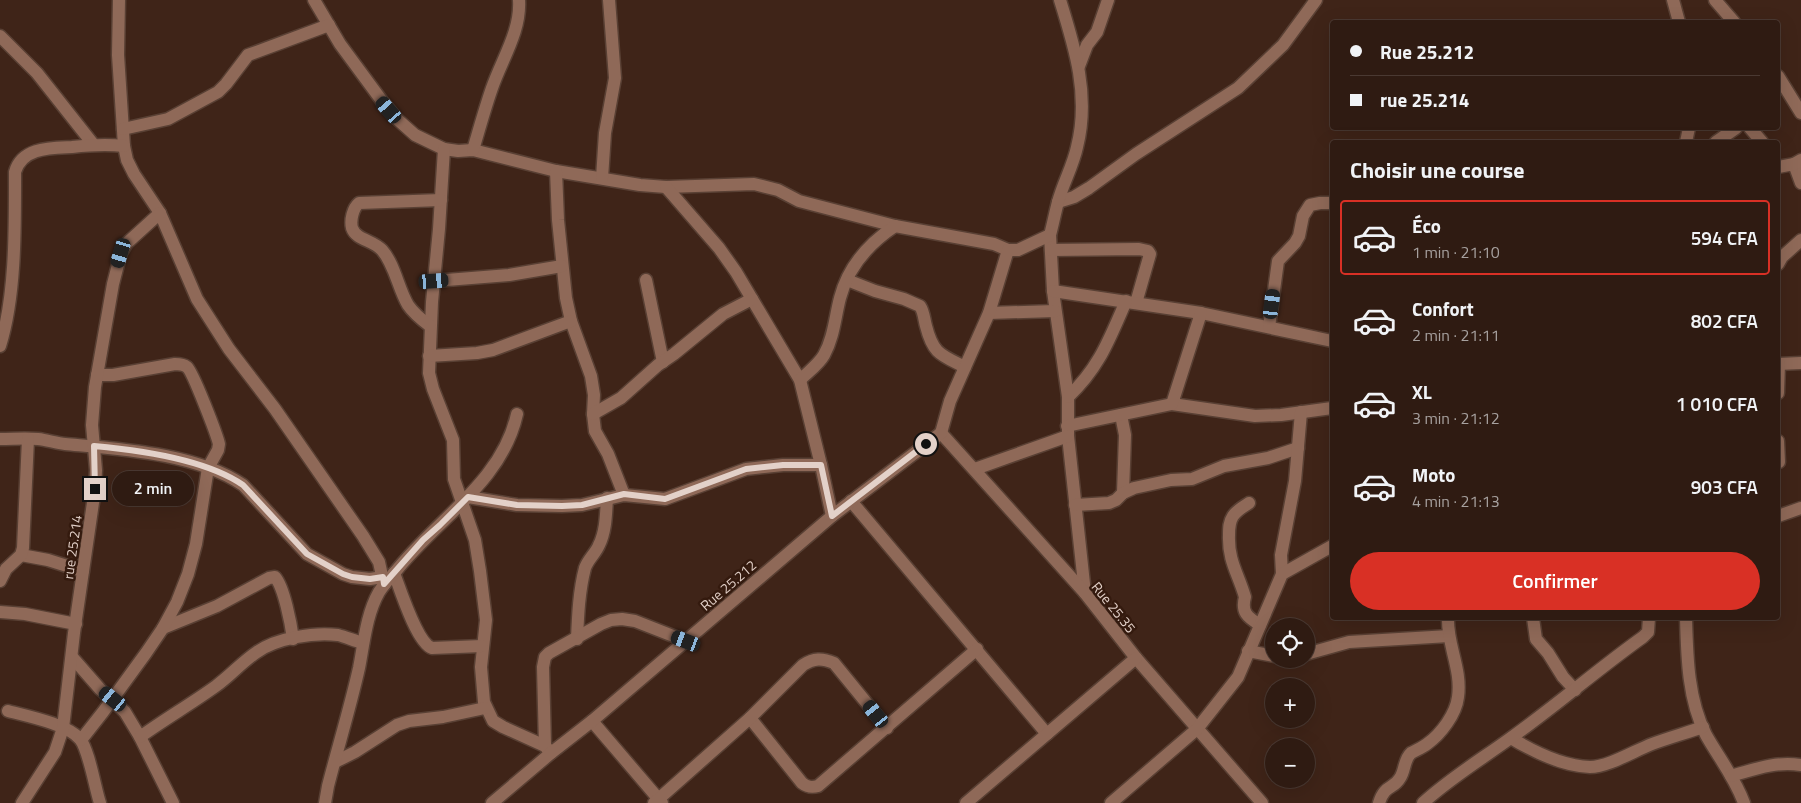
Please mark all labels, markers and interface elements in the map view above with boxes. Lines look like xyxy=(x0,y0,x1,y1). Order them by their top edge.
text: Rue 25.212 xyxy=(1380,37,1474,66)
text: rue 25.214 xyxy=(1380,85,1470,114)
car xyxy=(373,94,404,126)
text: Choisir une course xyxy=(1350,153,1524,187)
text: Éco xyxy=(1412,211,1441,240)
icon: car xyxy=(1352,215,1397,260)
text: 594 CFA xyxy=(1691,223,1758,252)
car xyxy=(109,236,132,270)
text: 1 min · 21:10 xyxy=(1412,240,1500,264)
car xyxy=(418,272,449,290)
car xyxy=(1262,288,1281,320)
text: Confort xyxy=(1412,294,1474,323)
icon: car xyxy=(1352,298,1397,343)
text: 802 CFA xyxy=(1691,306,1758,335)
text: 2 min · 21:11 xyxy=(1412,323,1500,347)
text: XL xyxy=(1412,377,1432,406)
icon: car xyxy=(1352,381,1397,426)
text: 1 010 CFA xyxy=(1676,389,1758,418)
text: 3 min · 21:12 xyxy=(1412,406,1500,430)
route start xyxy=(915,433,937,455)
text: Moto xyxy=(1412,460,1455,489)
icon: car xyxy=(1352,464,1397,509)
callout: 2 min xyxy=(112,472,195,506)
text: 903 CFA xyxy=(1691,472,1758,501)
text: 2 min xyxy=(134,476,172,500)
route end xyxy=(84,478,106,500)
text: 4 min · 21:13 xyxy=(1412,489,1500,513)
street label: rue 25.214 xyxy=(57,513,87,580)
button: Confirmer xyxy=(1350,552,1760,610)
street label: Rue 25.212 xyxy=(695,555,761,615)
street label: Rue 25.35 xyxy=(1087,577,1141,637)
map controls xyxy=(1265,618,1315,788)
button: locate xyxy=(1265,618,1315,668)
car xyxy=(669,629,702,653)
button: + xyxy=(1265,678,1315,728)
car xyxy=(96,684,129,714)
car xyxy=(860,698,891,730)
button: − xyxy=(1265,738,1315,788)

